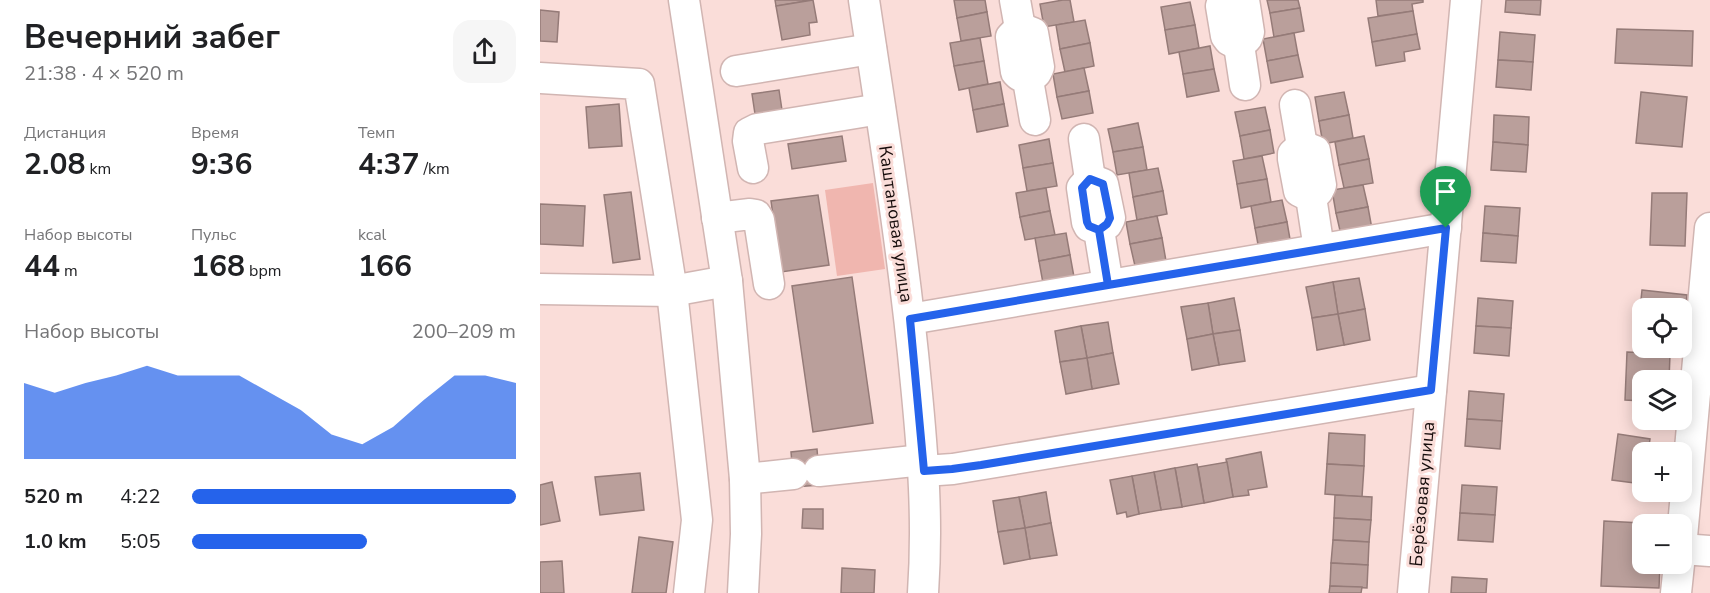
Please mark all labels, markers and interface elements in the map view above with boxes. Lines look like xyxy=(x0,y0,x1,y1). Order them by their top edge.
text: Вечерний забег xyxy=(24,15,280,60)
button: share xyxy=(453,20,516,83)
text: 21:38 · 4 × 520 m xyxy=(24,60,184,87)
text: Дистанция xyxy=(24,122,106,144)
text: Время xyxy=(191,122,239,144)
text: Темп xyxy=(358,122,395,144)
text: 2.08 xyxy=(24,144,85,185)
text: 9:36 xyxy=(191,144,252,185)
text: 4:37 xyxy=(358,144,419,185)
street label: Каштановая улица xyxy=(873,144,919,304)
text: km xyxy=(85,158,111,180)
text: /km xyxy=(419,158,450,180)
pin xyxy=(1420,166,1471,228)
icon: arrive xyxy=(1429,175,1462,208)
text: Набор высоты xyxy=(24,224,132,246)
text: Пульс xyxy=(191,224,236,246)
text: kcal xyxy=(358,224,386,246)
text: 44 xyxy=(24,246,60,287)
text: 168 xyxy=(191,246,245,287)
text: 166 xyxy=(358,246,412,287)
text: m xyxy=(60,260,78,282)
text: bpm xyxy=(245,260,281,282)
map controls xyxy=(1632,298,1692,574)
button: locate xyxy=(1632,298,1692,358)
text: Набор высоты xyxy=(24,318,159,345)
text: 200–209 m xyxy=(412,318,516,345)
button: layers xyxy=(1632,370,1692,430)
street label: Берёзовая улица xyxy=(1404,421,1440,567)
button: + xyxy=(1632,442,1692,502)
text: 520 m xyxy=(24,483,83,510)
text: 4:22 xyxy=(120,483,161,510)
button: − xyxy=(1632,514,1692,574)
text: 1.0 km xyxy=(24,528,87,555)
text: 5:05 xyxy=(120,528,161,555)

